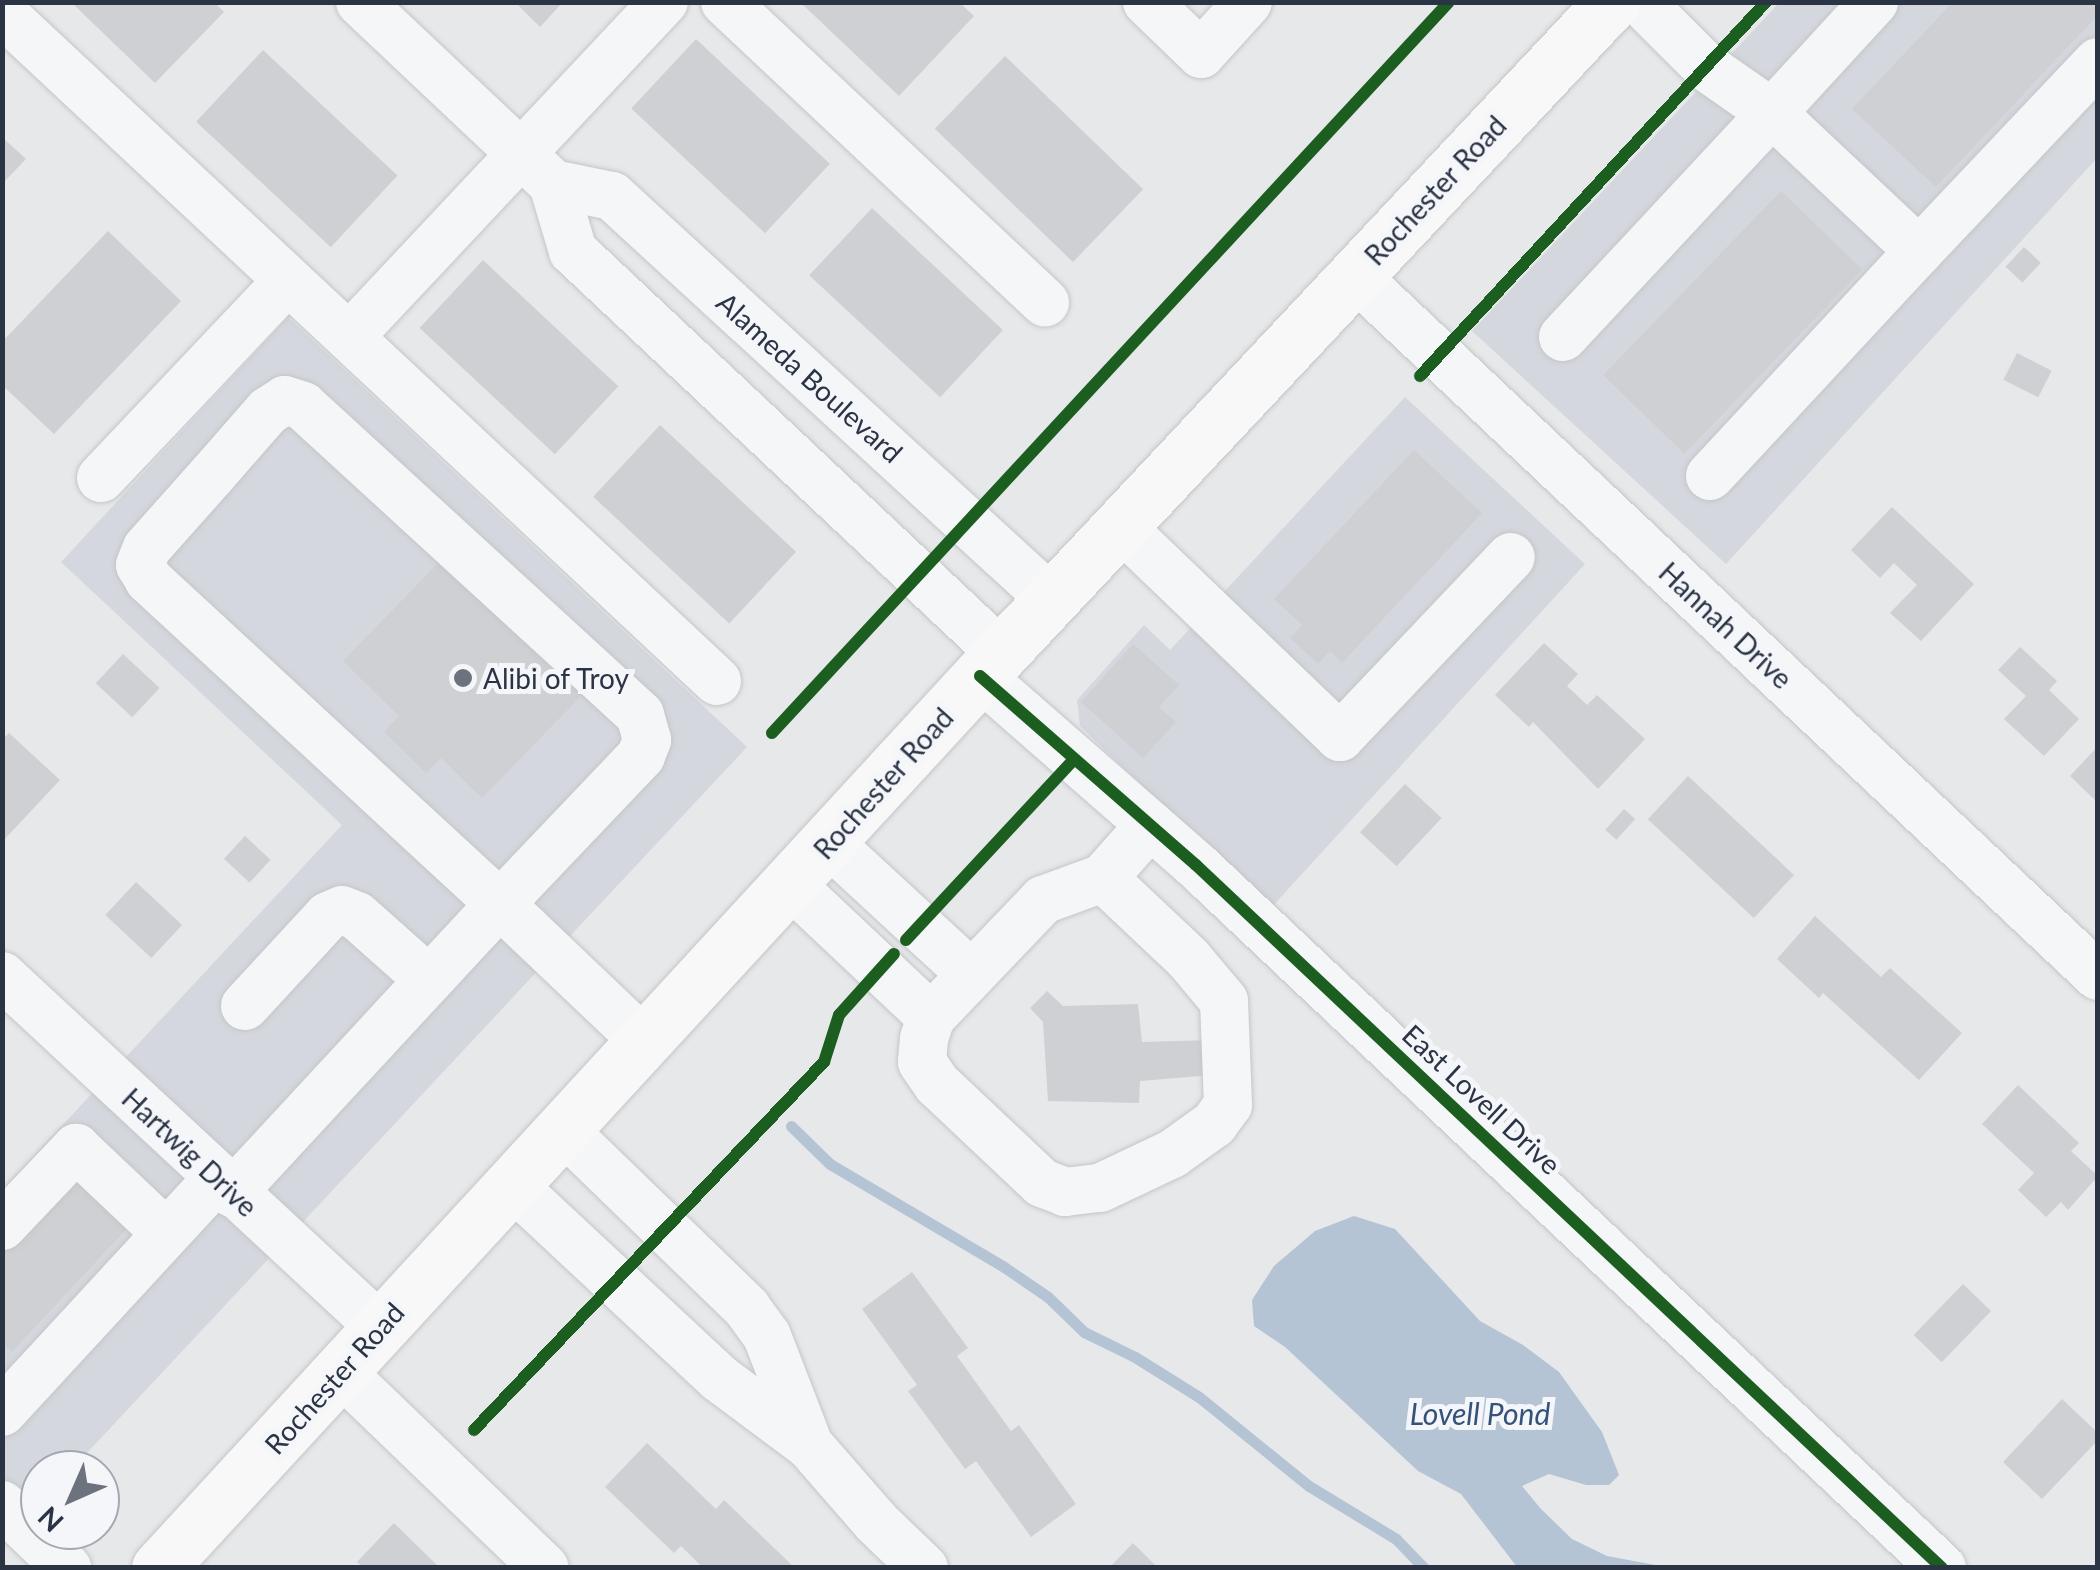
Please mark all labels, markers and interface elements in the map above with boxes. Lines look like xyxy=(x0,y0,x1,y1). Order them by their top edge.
street label: Rochester Road xyxy=(1357,108,1513,272)
street label: Alameda Boulevard xyxy=(710,285,910,469)
street label: Hannah Drive xyxy=(1653,555,1799,695)
place label: Alibi of Troy xyxy=(483,661,630,695)
marker: Alibi of Troy xyxy=(452,667,474,689)
street label: Rochester Road xyxy=(806,700,960,866)
street label: East Lovell Drive xyxy=(1396,1017,1568,1181)
street label: Hartwig Drive xyxy=(116,1081,264,1223)
street label: Rochester Road xyxy=(257,1295,411,1461)
water label: Lovell Pond xyxy=(1410,1395,1550,1431)
north arrow xyxy=(20,1450,120,1550)
text: N xyxy=(31,1500,70,1539)

